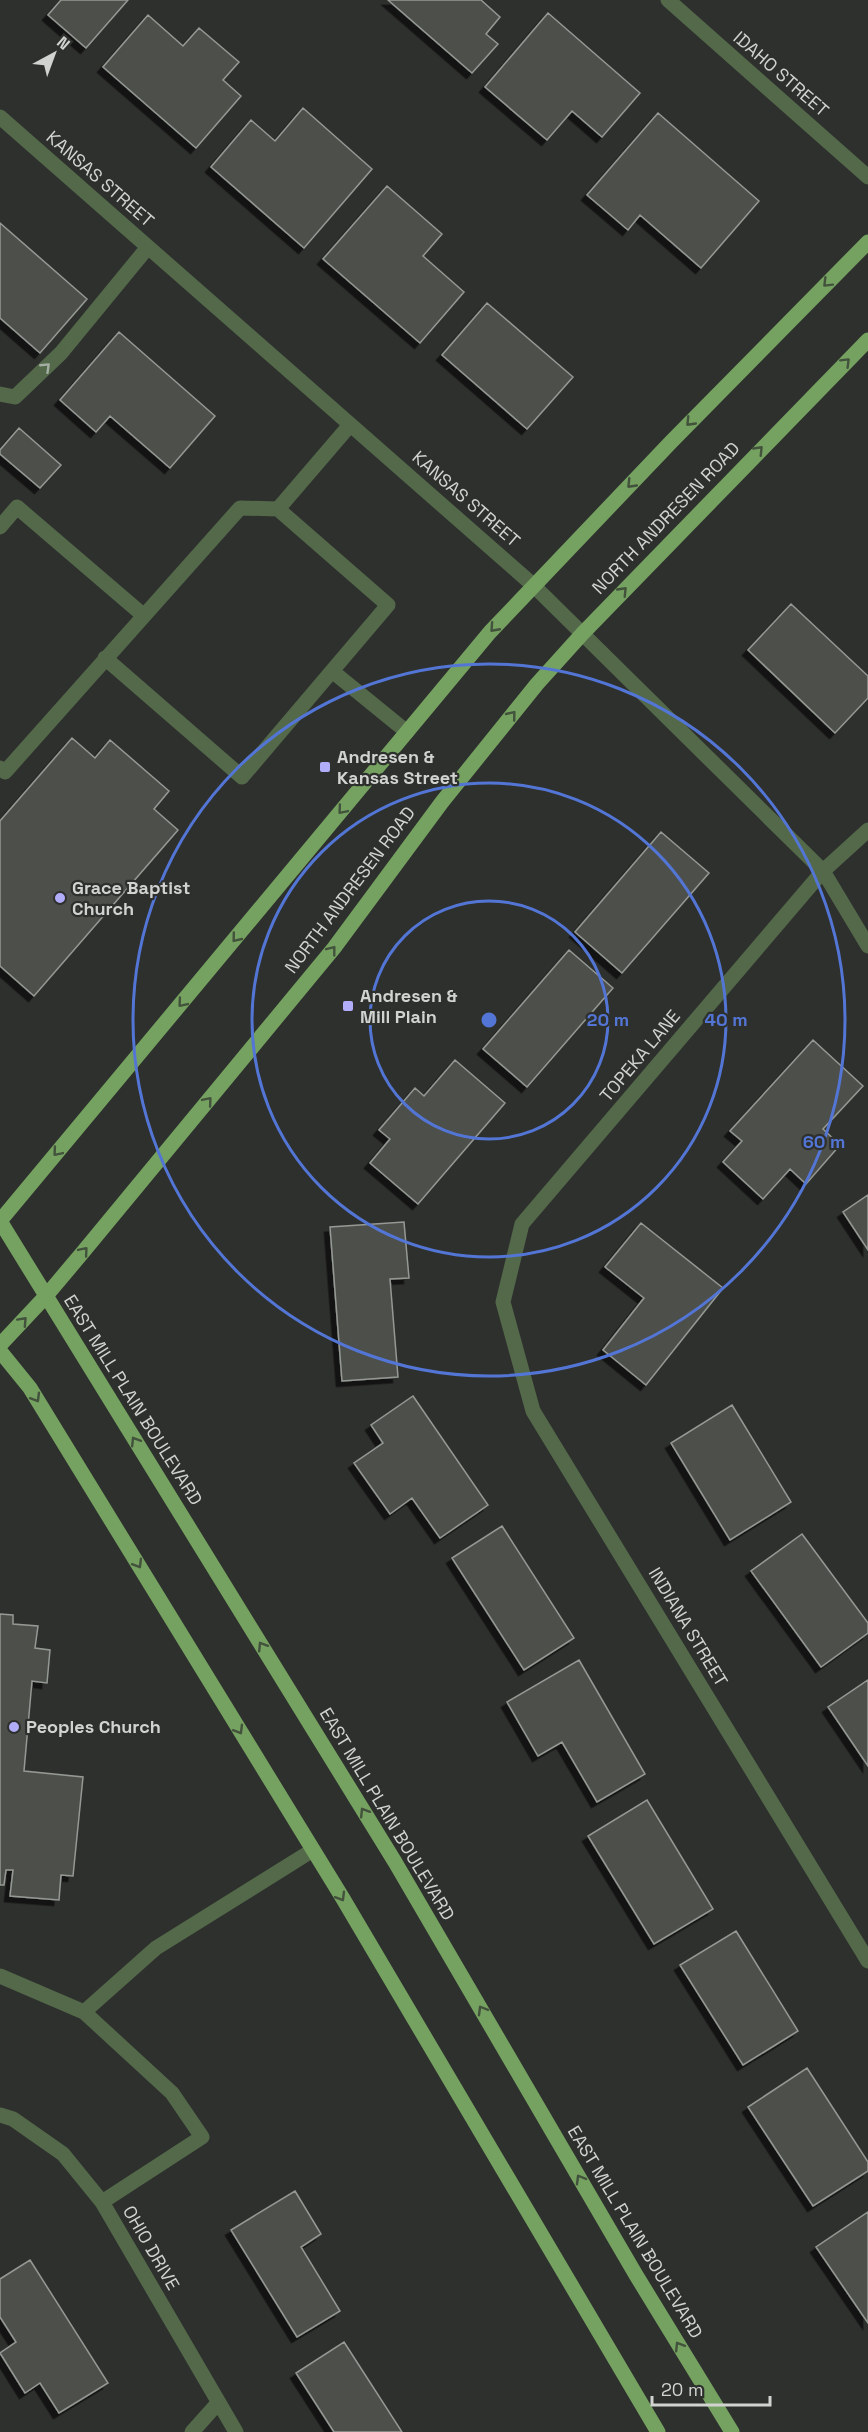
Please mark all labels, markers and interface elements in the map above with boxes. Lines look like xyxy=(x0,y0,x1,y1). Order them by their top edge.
north arrow xyxy=(24,24,84,84)
street label: IDAHO STREET xyxy=(729,26,834,122)
text: N xyxy=(53,32,74,55)
street label: KANSAS STREET xyxy=(42,126,159,232)
one-way arrow xyxy=(823,277,834,287)
one-way arrow xyxy=(839,358,850,369)
one-way arrow xyxy=(39,364,50,375)
one-way arrow xyxy=(686,416,697,426)
street label: NORTH ANDRESEN ROAD xyxy=(587,437,744,599)
street label: KANSAS STREET xyxy=(408,446,525,552)
one-way arrow xyxy=(751,447,762,458)
one-way arrow xyxy=(627,476,638,487)
one-way arrow xyxy=(616,587,627,597)
one-way arrow xyxy=(490,621,501,632)
one-way arrow xyxy=(504,711,515,722)
place label: Andresen & Kansas Street xyxy=(337,745,458,789)
marker: Andresen & Kansas Street xyxy=(318,760,332,774)
street label: NORTH ANDRESEN ROAD xyxy=(279,802,420,978)
one-way arrow xyxy=(338,803,349,814)
place label: Grace Baptist Church xyxy=(72,876,191,920)
marker: Grace Baptist Church xyxy=(53,891,67,905)
one-way arrow xyxy=(232,931,243,942)
one-way arrow xyxy=(324,946,335,957)
place label: Andresen & Mill Plain xyxy=(360,984,458,1028)
one-way arrow xyxy=(178,996,189,1007)
marker: Andresen & Mill Plain xyxy=(341,999,355,1013)
street label: TOPEKA LANE xyxy=(594,1005,685,1106)
text: 20 m xyxy=(587,1008,629,1031)
text: 40 m xyxy=(704,1008,748,1031)
centre of rings xyxy=(479,1010,499,1030)
one-way arrow xyxy=(200,1097,211,1108)
text: 60 m xyxy=(803,1130,845,1153)
one-way arrow xyxy=(53,1145,64,1156)
one-way arrow xyxy=(76,1247,87,1258)
street label: EAST MILL PLAIN BOULEVARD xyxy=(59,1290,208,1509)
one-way arrow xyxy=(16,1317,27,1327)
one-way arrow xyxy=(28,1392,40,1402)
one-way arrow xyxy=(132,1436,143,1447)
one-way arrow xyxy=(130,1558,142,1568)
street label: INDIANA STREET xyxy=(644,1563,733,1691)
one-way arrow xyxy=(258,1642,269,1653)
street label: EAST MILL PLAIN BOULEVARD xyxy=(315,1703,460,1924)
place label: Peoples Church xyxy=(26,1715,161,1738)
marker: Peoples Church xyxy=(7,1720,21,1734)
one-way arrow xyxy=(232,1724,244,1734)
one-way arrow xyxy=(360,1808,372,1818)
one-way arrow xyxy=(334,1890,345,1901)
one-way arrow xyxy=(477,2006,489,2016)
street label: EAST MILL PLAIN BOULEVARD xyxy=(563,2121,708,2342)
one-way arrow xyxy=(575,2175,587,2185)
street label: OHIO DRIVE xyxy=(118,2201,185,2294)
one-way arrow xyxy=(675,2342,687,2352)
scale bar xyxy=(652,2369,770,2407)
text: 20 m xyxy=(661,2378,704,2401)

